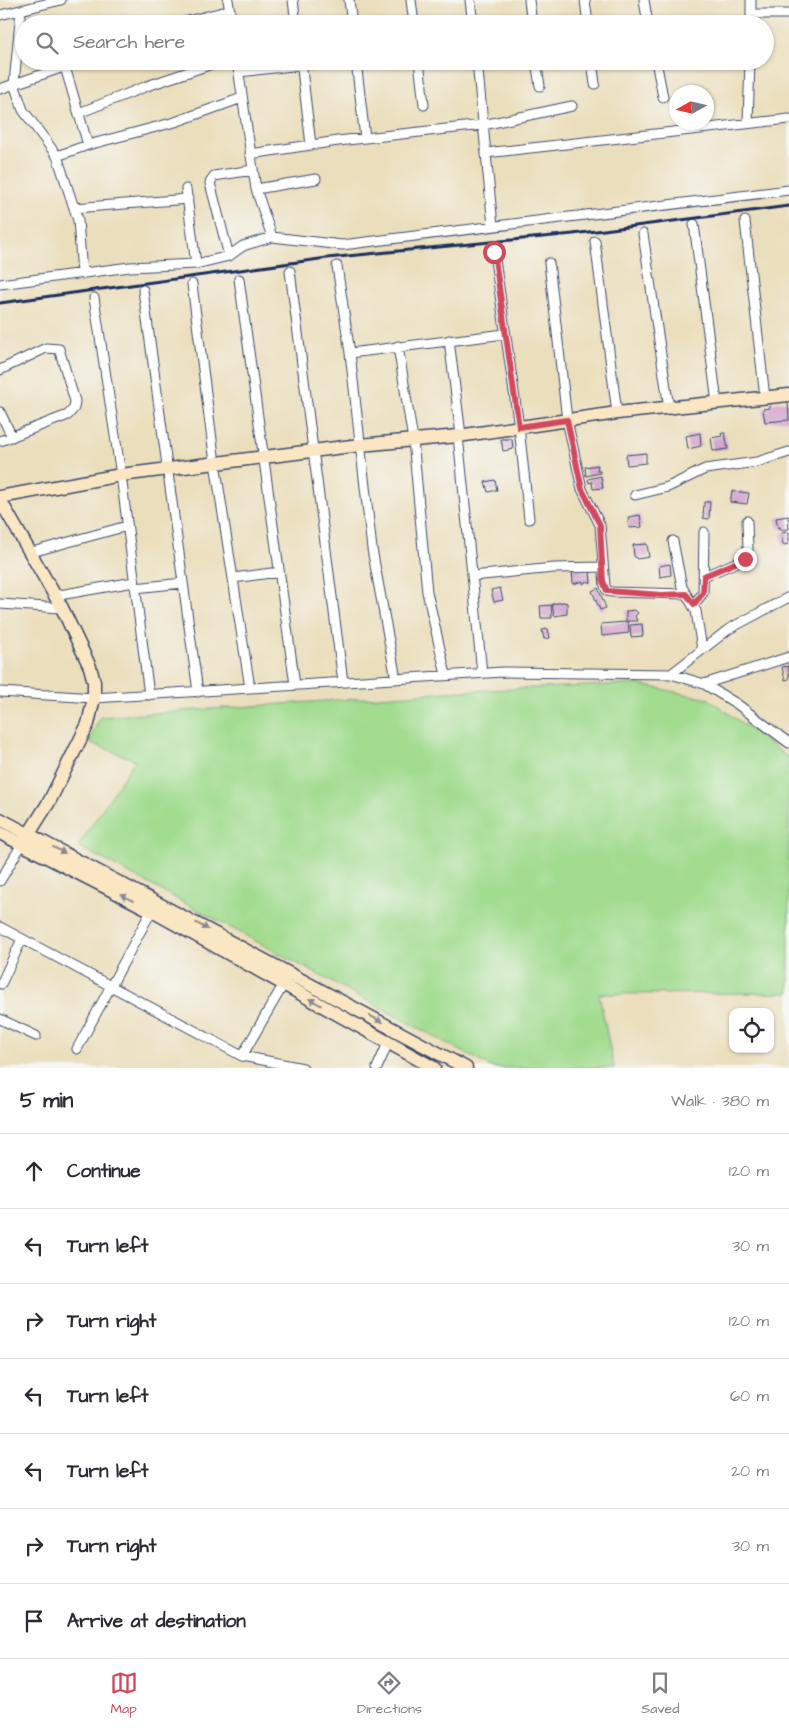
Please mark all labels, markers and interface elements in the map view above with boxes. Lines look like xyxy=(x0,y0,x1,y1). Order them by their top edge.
search box xyxy=(15,15,774,70)
icon: search xyxy=(33,29,61,57)
text: Search here xyxy=(73,29,185,56)
north arrow xyxy=(669,85,714,130)
route start xyxy=(483,241,506,264)
route end xyxy=(734,548,757,571)
one-way arrow xyxy=(51,846,66,854)
one-way arrow xyxy=(120,894,134,902)
one-way arrow xyxy=(195,922,210,930)
one-way arrow xyxy=(308,998,323,1006)
map controls xyxy=(729,1008,774,1053)
button: locate xyxy=(729,1008,774,1053)
one-way arrow xyxy=(369,1015,384,1023)
text: 5 min xyxy=(20,1086,73,1115)
text: Walk · 380 m xyxy=(671,1090,769,1112)
icon: ahead xyxy=(20,1157,48,1185)
text: Continue xyxy=(67,1158,141,1185)
text: 120 m xyxy=(729,1160,769,1182)
icon: left xyxy=(20,1232,48,1260)
text: Turn left xyxy=(67,1233,148,1260)
text: 30 m xyxy=(732,1235,769,1257)
icon: right xyxy=(20,1307,48,1335)
text: Turn right xyxy=(67,1308,156,1335)
text: 120 m xyxy=(729,1310,769,1332)
icon: left xyxy=(20,1382,48,1410)
text: Turn left xyxy=(67,1383,148,1410)
text: 60 m xyxy=(730,1385,769,1407)
icon: left xyxy=(20,1457,48,1485)
text: Turn left xyxy=(67,1458,148,1485)
text: 20 m xyxy=(731,1460,769,1482)
icon: right xyxy=(20,1532,48,1560)
text: Turn right xyxy=(67,1533,156,1560)
text: 30 m xyxy=(732,1535,769,1557)
icon: arrive xyxy=(20,1607,48,1635)
text: Arrive at destination xyxy=(67,1608,246,1635)
tab: Map xyxy=(110,1669,138,1719)
tab: Directions xyxy=(357,1669,422,1719)
tab: Saved xyxy=(641,1669,679,1719)

